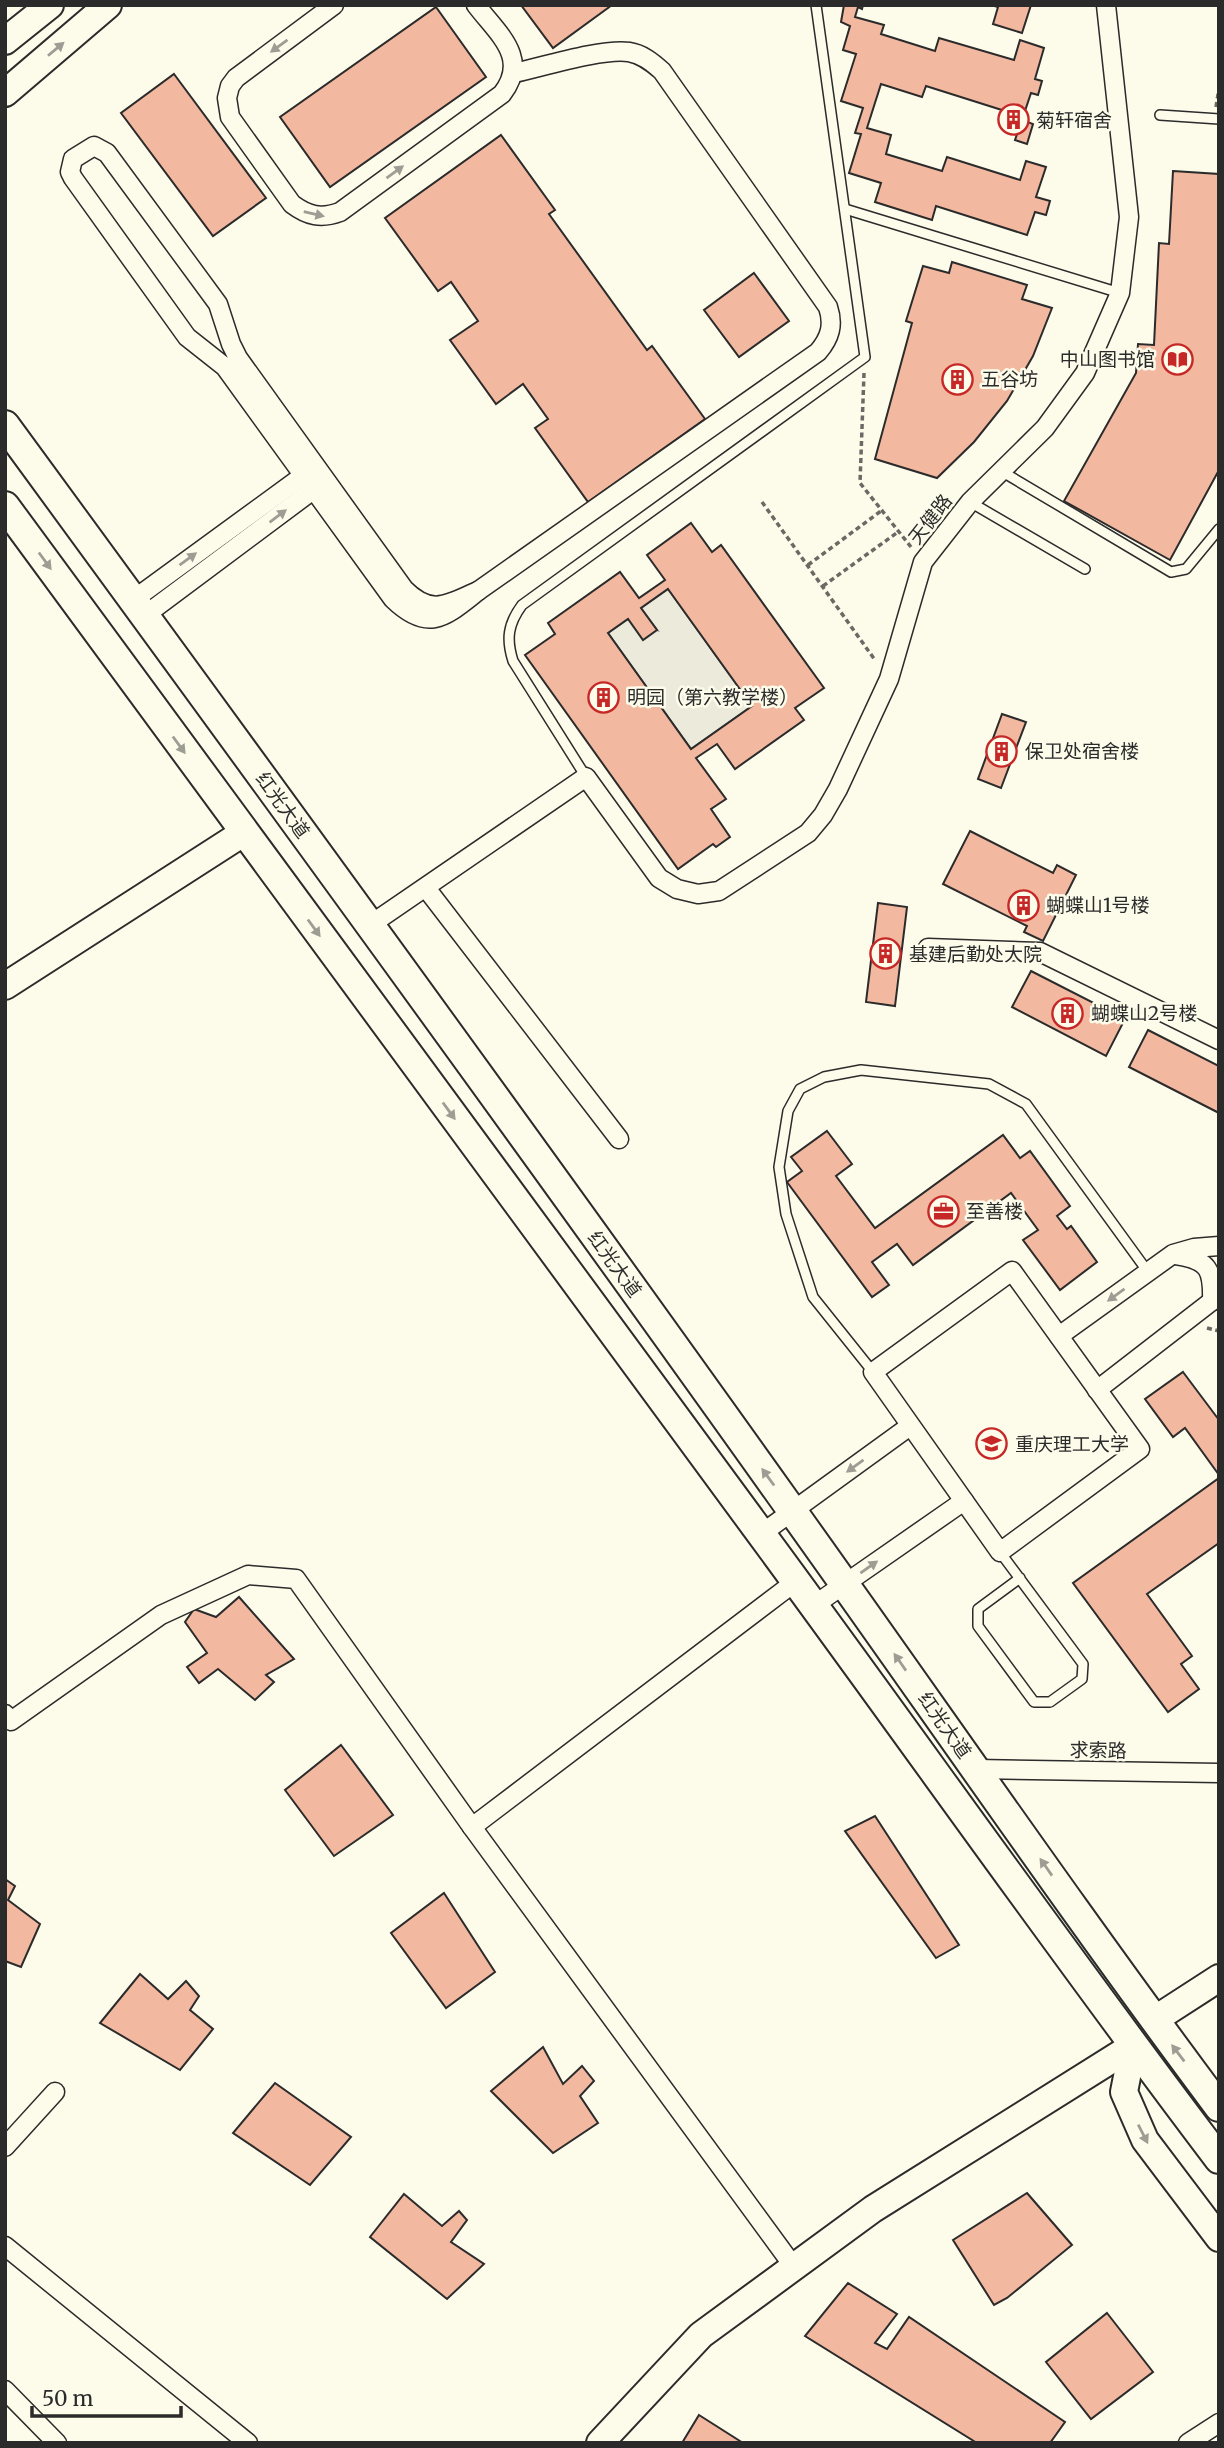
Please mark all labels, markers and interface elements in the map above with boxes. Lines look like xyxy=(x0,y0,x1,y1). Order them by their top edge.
one-way arrow xyxy=(270,38,288,52)
one-way arrow xyxy=(48,42,65,57)
building icon: 菊轩宿舍 xyxy=(996,103,1030,137)
place label: 菊轩宿舍 xyxy=(1036,108,1112,132)
one-way arrow xyxy=(386,165,404,179)
one-way arrow xyxy=(303,209,325,220)
library icon: 中山图书馆 xyxy=(1161,342,1195,376)
place label: 中山图书馆 xyxy=(1060,347,1155,371)
building icon: 五谷坊 xyxy=(941,362,975,396)
place label: 五谷坊 xyxy=(981,367,1038,391)
street label: 天健路 xyxy=(903,489,957,549)
one-way arrow xyxy=(268,509,287,523)
one-way arrow xyxy=(38,552,52,570)
one-way arrow xyxy=(179,553,197,567)
building icon: 明园（第六教学楼） xyxy=(587,680,621,714)
place label: 明园（第六教学楼） xyxy=(627,685,798,709)
building icon: 保卫处宿舍楼 xyxy=(985,734,1019,768)
one-way arrow xyxy=(172,736,186,754)
place label: 保卫处宿舍楼 xyxy=(1025,739,1139,763)
street label: 红光大道 xyxy=(251,767,315,843)
building icon: 蝴蝶山1号楼 xyxy=(1006,888,1040,922)
place label: 蝴蝶山1号楼 xyxy=(1046,893,1150,917)
one-way arrow xyxy=(306,919,320,937)
building icon: 基建后勤处大院 xyxy=(869,937,903,971)
place label: 基建后勤处大院 xyxy=(909,942,1042,966)
building icon: 蝴蝶山2号楼 xyxy=(1051,996,1085,1030)
place label: 蝴蝶山2号楼 xyxy=(1091,1001,1197,1025)
one-way arrow xyxy=(442,1102,456,1120)
office icon: 至善楼 xyxy=(926,1194,960,1228)
place label: 至善楼 xyxy=(966,1199,1023,1223)
street label: 红光大道 xyxy=(583,1226,647,1302)
one-way arrow xyxy=(1107,1288,1125,1302)
school or university icon: 重庆理工大学 xyxy=(975,1427,1009,1461)
place label: 重庆理工大学 xyxy=(1015,1432,1129,1456)
one-way arrow xyxy=(846,1458,864,1472)
one-way arrow xyxy=(761,1468,775,1486)
one-way arrow xyxy=(860,1560,878,1574)
one-way arrow xyxy=(893,1653,907,1671)
street label: 红光大道 xyxy=(913,1687,977,1763)
street label: 求索路 xyxy=(1069,1738,1127,1762)
one-way arrow xyxy=(1039,1858,1053,1876)
one-way arrow xyxy=(1171,2043,1185,2062)
one-way arrow xyxy=(1137,2124,1148,2144)
scale bar xyxy=(32,2374,180,2418)
text: 50 m xyxy=(42,2385,93,2412)

